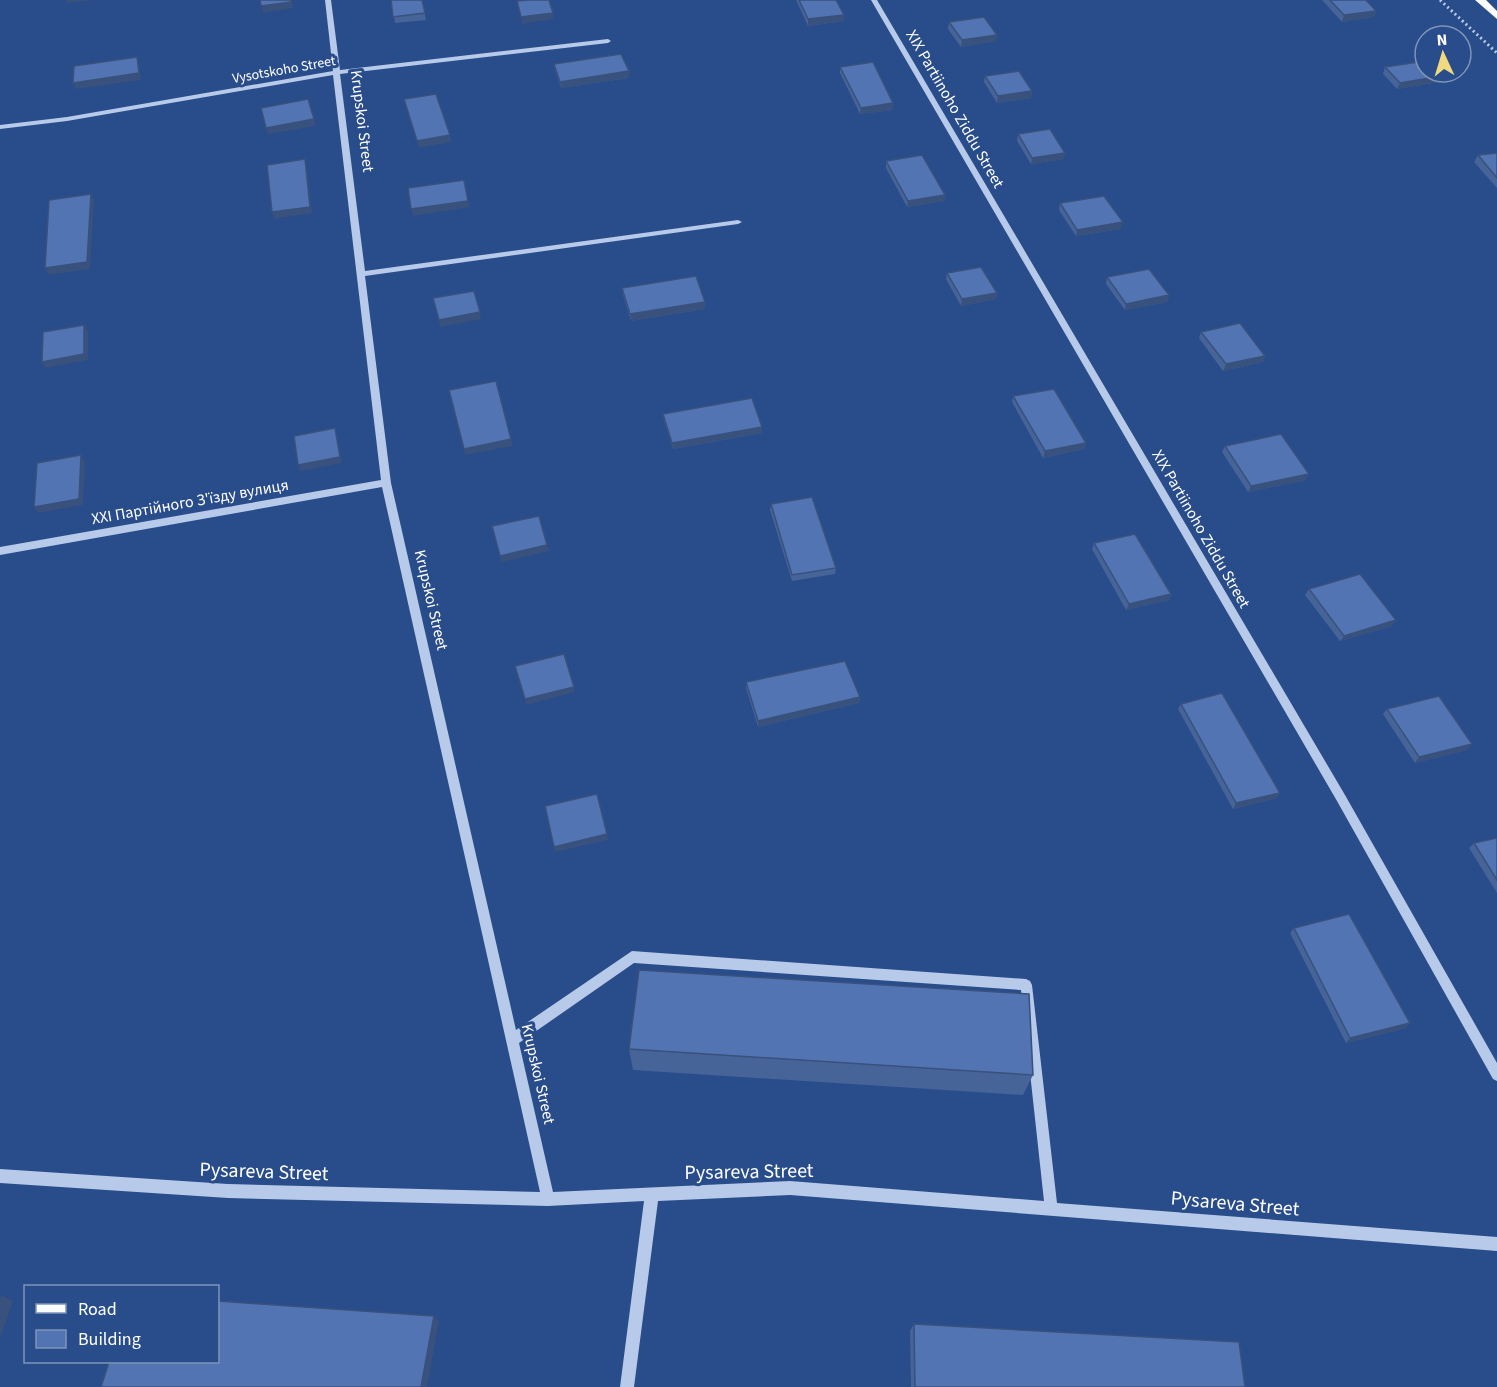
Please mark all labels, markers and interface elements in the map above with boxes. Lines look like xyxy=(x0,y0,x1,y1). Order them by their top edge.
north arrow xyxy=(1413,24,1473,84)
street label: XIX Partiinoho Ziddu Street xyxy=(901,26,1010,193)
text: N xyxy=(1436,29,1448,51)
street label: Vysotskoho Street xyxy=(231,51,338,89)
street label: Krupskoi Street xyxy=(345,69,379,174)
street label: XIX Partiinoho Ziddu Street xyxy=(1147,446,1256,613)
street label: XXI Партійного З'їзду вулиця xyxy=(90,474,290,530)
street label: Krupskoi Street xyxy=(409,548,453,653)
street label: Krupskoi Street xyxy=(516,1022,560,1127)
street label: Pysareva Street xyxy=(199,1156,329,1188)
street label: Pysareva Street xyxy=(684,1157,814,1187)
street label: Pysareva Street xyxy=(1170,1184,1301,1224)
legend xyxy=(24,1285,219,1363)
text: Road xyxy=(78,1297,117,1322)
text: Building xyxy=(78,1327,141,1352)

